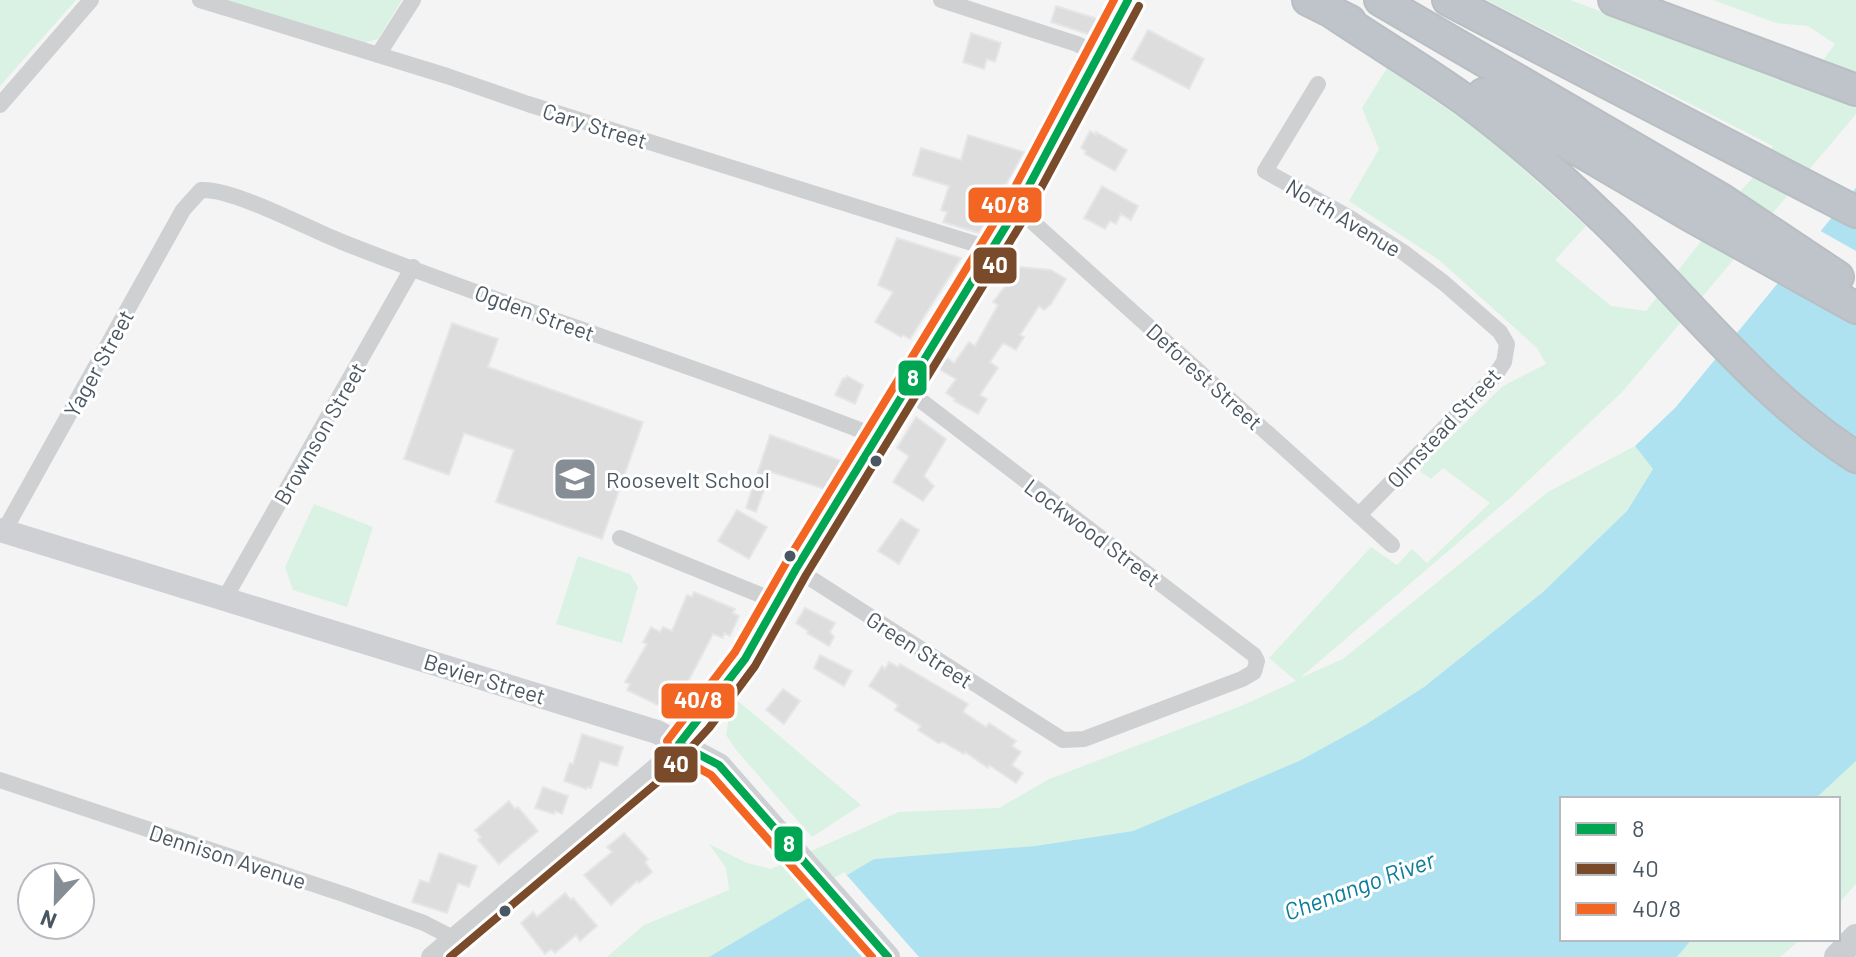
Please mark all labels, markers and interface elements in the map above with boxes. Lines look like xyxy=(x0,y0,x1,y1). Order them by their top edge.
street label: Cary Street xyxy=(540,97,650,153)
street label: North Avenue xyxy=(1282,173,1406,261)
line badge: 40/8 xyxy=(967,186,1043,224)
text: 40/8 xyxy=(981,191,1029,217)
line badge: 40 xyxy=(972,246,1018,285)
text: 40 xyxy=(982,251,1008,277)
street label: Ogden Street xyxy=(472,278,598,346)
street label: Yager Street xyxy=(58,305,138,421)
street label: Deforest Street xyxy=(1142,317,1268,435)
street label: Brownson Street xyxy=(268,357,370,509)
line badge: 8 xyxy=(897,359,928,397)
street label: Olmstead Street xyxy=(1381,362,1505,492)
text: 8 xyxy=(907,364,919,390)
unlabelled marker xyxy=(868,453,884,469)
school or university icon: Roosevelt School xyxy=(551,455,599,503)
place label: Roosevelt School xyxy=(606,466,770,492)
street label: Lockwood Street xyxy=(1020,473,1166,591)
unlabelled marker xyxy=(782,548,798,564)
street label: Green Street xyxy=(862,605,978,693)
street label: Bevier Street xyxy=(421,647,549,709)
line badge: 40/8 xyxy=(660,682,736,720)
text: 40/8 xyxy=(674,686,722,712)
line badge: 40 xyxy=(653,745,699,784)
text: 40 xyxy=(663,750,689,776)
legend xyxy=(1560,797,1840,941)
text: 8 xyxy=(1632,813,1645,842)
street label: Dennison Avenue xyxy=(146,818,310,894)
line badge: 8 xyxy=(773,825,804,863)
text: 8 xyxy=(783,830,795,856)
water label: Chenango River xyxy=(1280,844,1440,926)
text: 40 xyxy=(1632,853,1659,882)
north arrow xyxy=(16,861,96,941)
text: 40/8 xyxy=(1632,893,1681,922)
unlabelled marker xyxy=(497,903,513,919)
text: N xyxy=(36,906,60,935)

